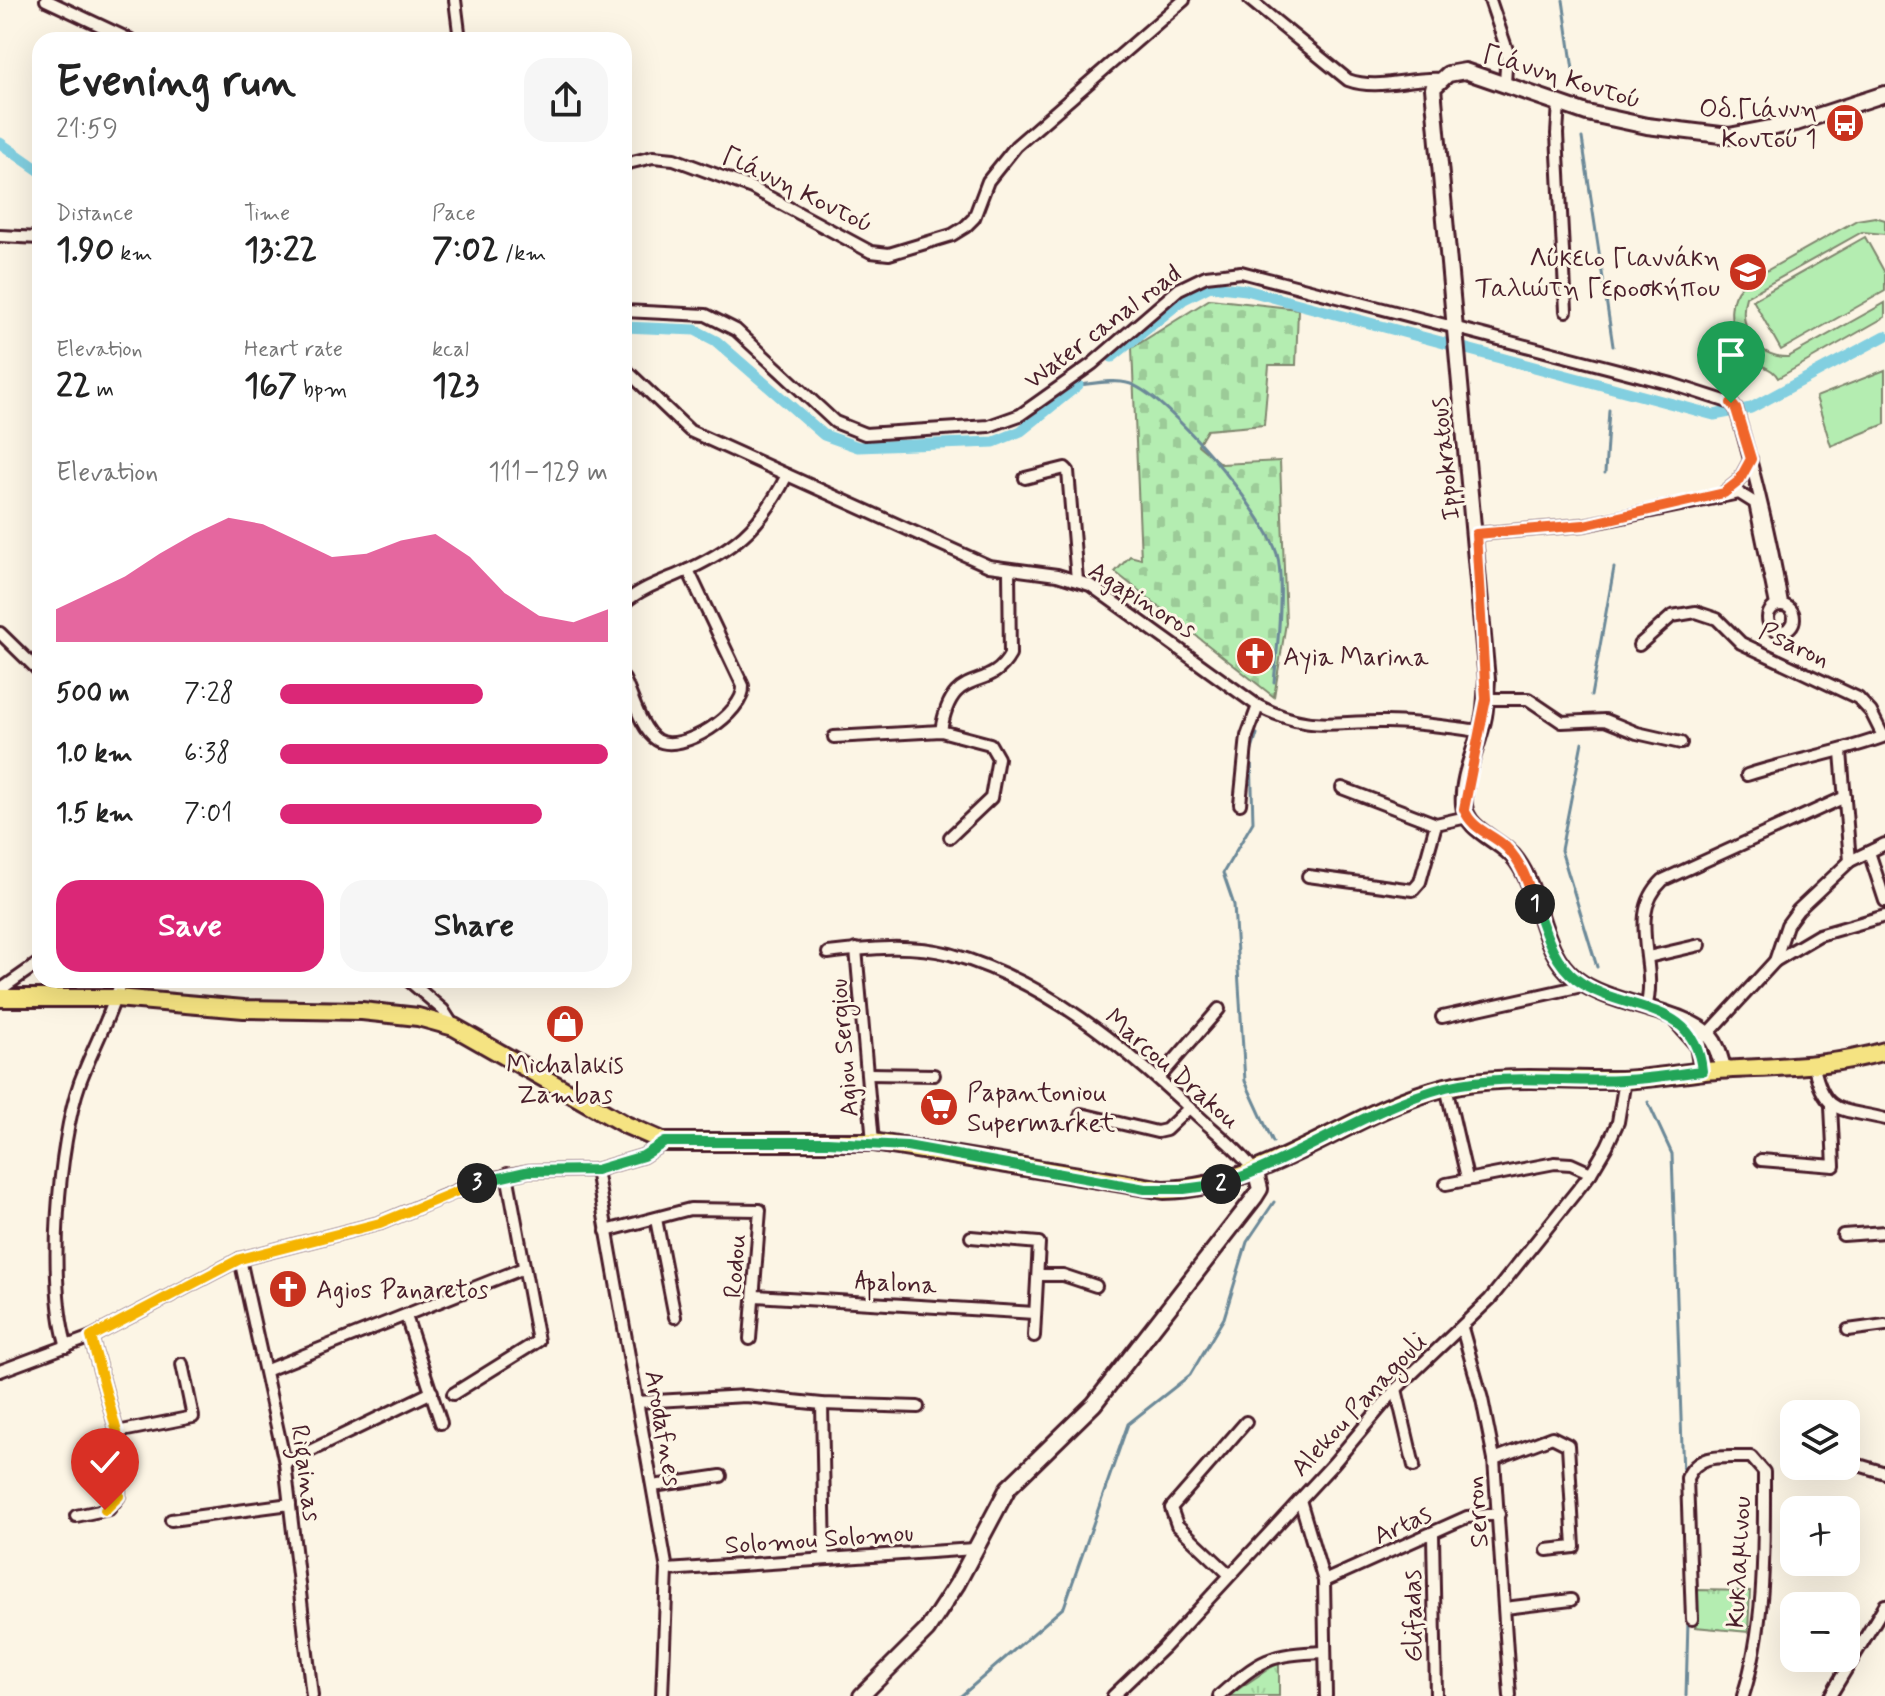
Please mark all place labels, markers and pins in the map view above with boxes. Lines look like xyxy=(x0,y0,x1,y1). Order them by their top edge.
place label: Οδ.Γιάννη Κοντού 1 xyxy=(1699,93,1817,157)
bus stop icon: Οδ.Γιάννη Κοντού 1 xyxy=(1824,102,1866,144)
place label: Λύκειο Γιαννάκη Ταλιώτη Γεροσκήπου xyxy=(1475,242,1720,306)
school or university icon: Λύκειο Γιαννάκη Ταλιώτη Γεροσκήπου xyxy=(1727,251,1769,293)
pin xyxy=(1697,321,1765,403)
church icon: Ayia Marina xyxy=(1234,635,1276,677)
place label: Ayia Marina xyxy=(1283,641,1429,675)
pin: 1 xyxy=(1515,884,1555,924)
shop icon: Michalakis Zambas xyxy=(544,1003,586,1045)
place label: Michalakis Zambas xyxy=(506,1049,624,1113)
place label: Papantoniou Supermarket xyxy=(967,1077,1115,1141)
supermarket icon: Papantoniou Supermarket xyxy=(918,1086,960,1128)
pin: 3 xyxy=(457,1163,497,1203)
pin: 2 xyxy=(1201,1164,1241,1204)
church icon: Agios Panaretos xyxy=(267,1268,309,1310)
place label: Agios Panaretos xyxy=(316,1274,488,1308)
pin xyxy=(71,1428,139,1510)

